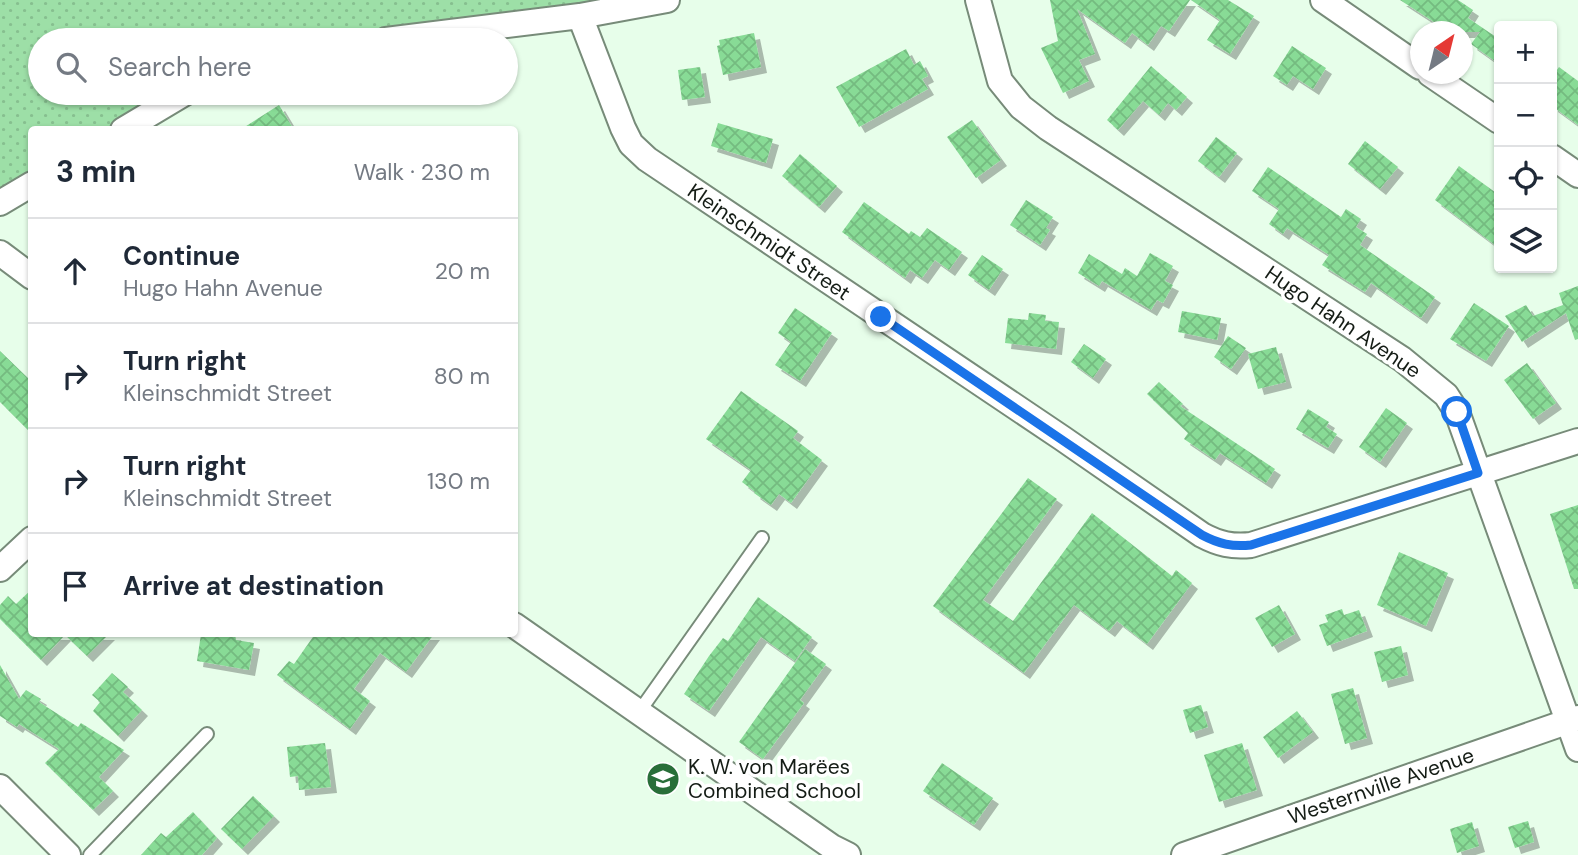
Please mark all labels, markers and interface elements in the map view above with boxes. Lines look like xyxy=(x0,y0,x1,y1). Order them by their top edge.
north arrow xyxy=(1410,21,1473,84)
map controls xyxy=(1494,21,1557,273)
button: + xyxy=(1494,21,1557,84)
search box xyxy=(28,28,518,105)
icon: search xyxy=(52,48,90,86)
text: Search here xyxy=(108,50,251,84)
button: − xyxy=(1494,84,1557,147)
button: locate xyxy=(1494,147,1557,210)
text: 3 min xyxy=(56,152,136,191)
text: Walk · 230 m xyxy=(354,157,490,187)
street label: Kleinschmidt Street xyxy=(682,177,856,307)
button: layers xyxy=(1494,210,1557,273)
text: Continue xyxy=(123,239,240,273)
icon: ahead xyxy=(56,252,94,290)
text: 20 m xyxy=(435,256,490,286)
street label: Hugo Hahn Avenue xyxy=(1260,259,1427,385)
text: Hugo Hahn Avenue xyxy=(123,273,323,303)
route end xyxy=(865,301,896,332)
text: Turn right xyxy=(123,344,247,378)
icon: right xyxy=(56,357,94,395)
text: 80 m xyxy=(434,361,490,391)
text: Kleinschmidt Street xyxy=(123,378,332,408)
route start xyxy=(1441,396,1472,427)
text: Turn right xyxy=(123,449,247,483)
icon: right xyxy=(56,462,94,500)
text: 130 m xyxy=(427,466,490,496)
text: Kleinschmidt Street xyxy=(123,483,332,513)
icon: arrive xyxy=(56,567,94,605)
text: Arrive at destination xyxy=(123,569,384,603)
street label: Westernville Avenue xyxy=(1284,741,1478,831)
place label: K. W. von Marëes Combined School xyxy=(688,753,861,805)
school or university icon: K. W. von Marëes Combined School xyxy=(644,760,682,798)

